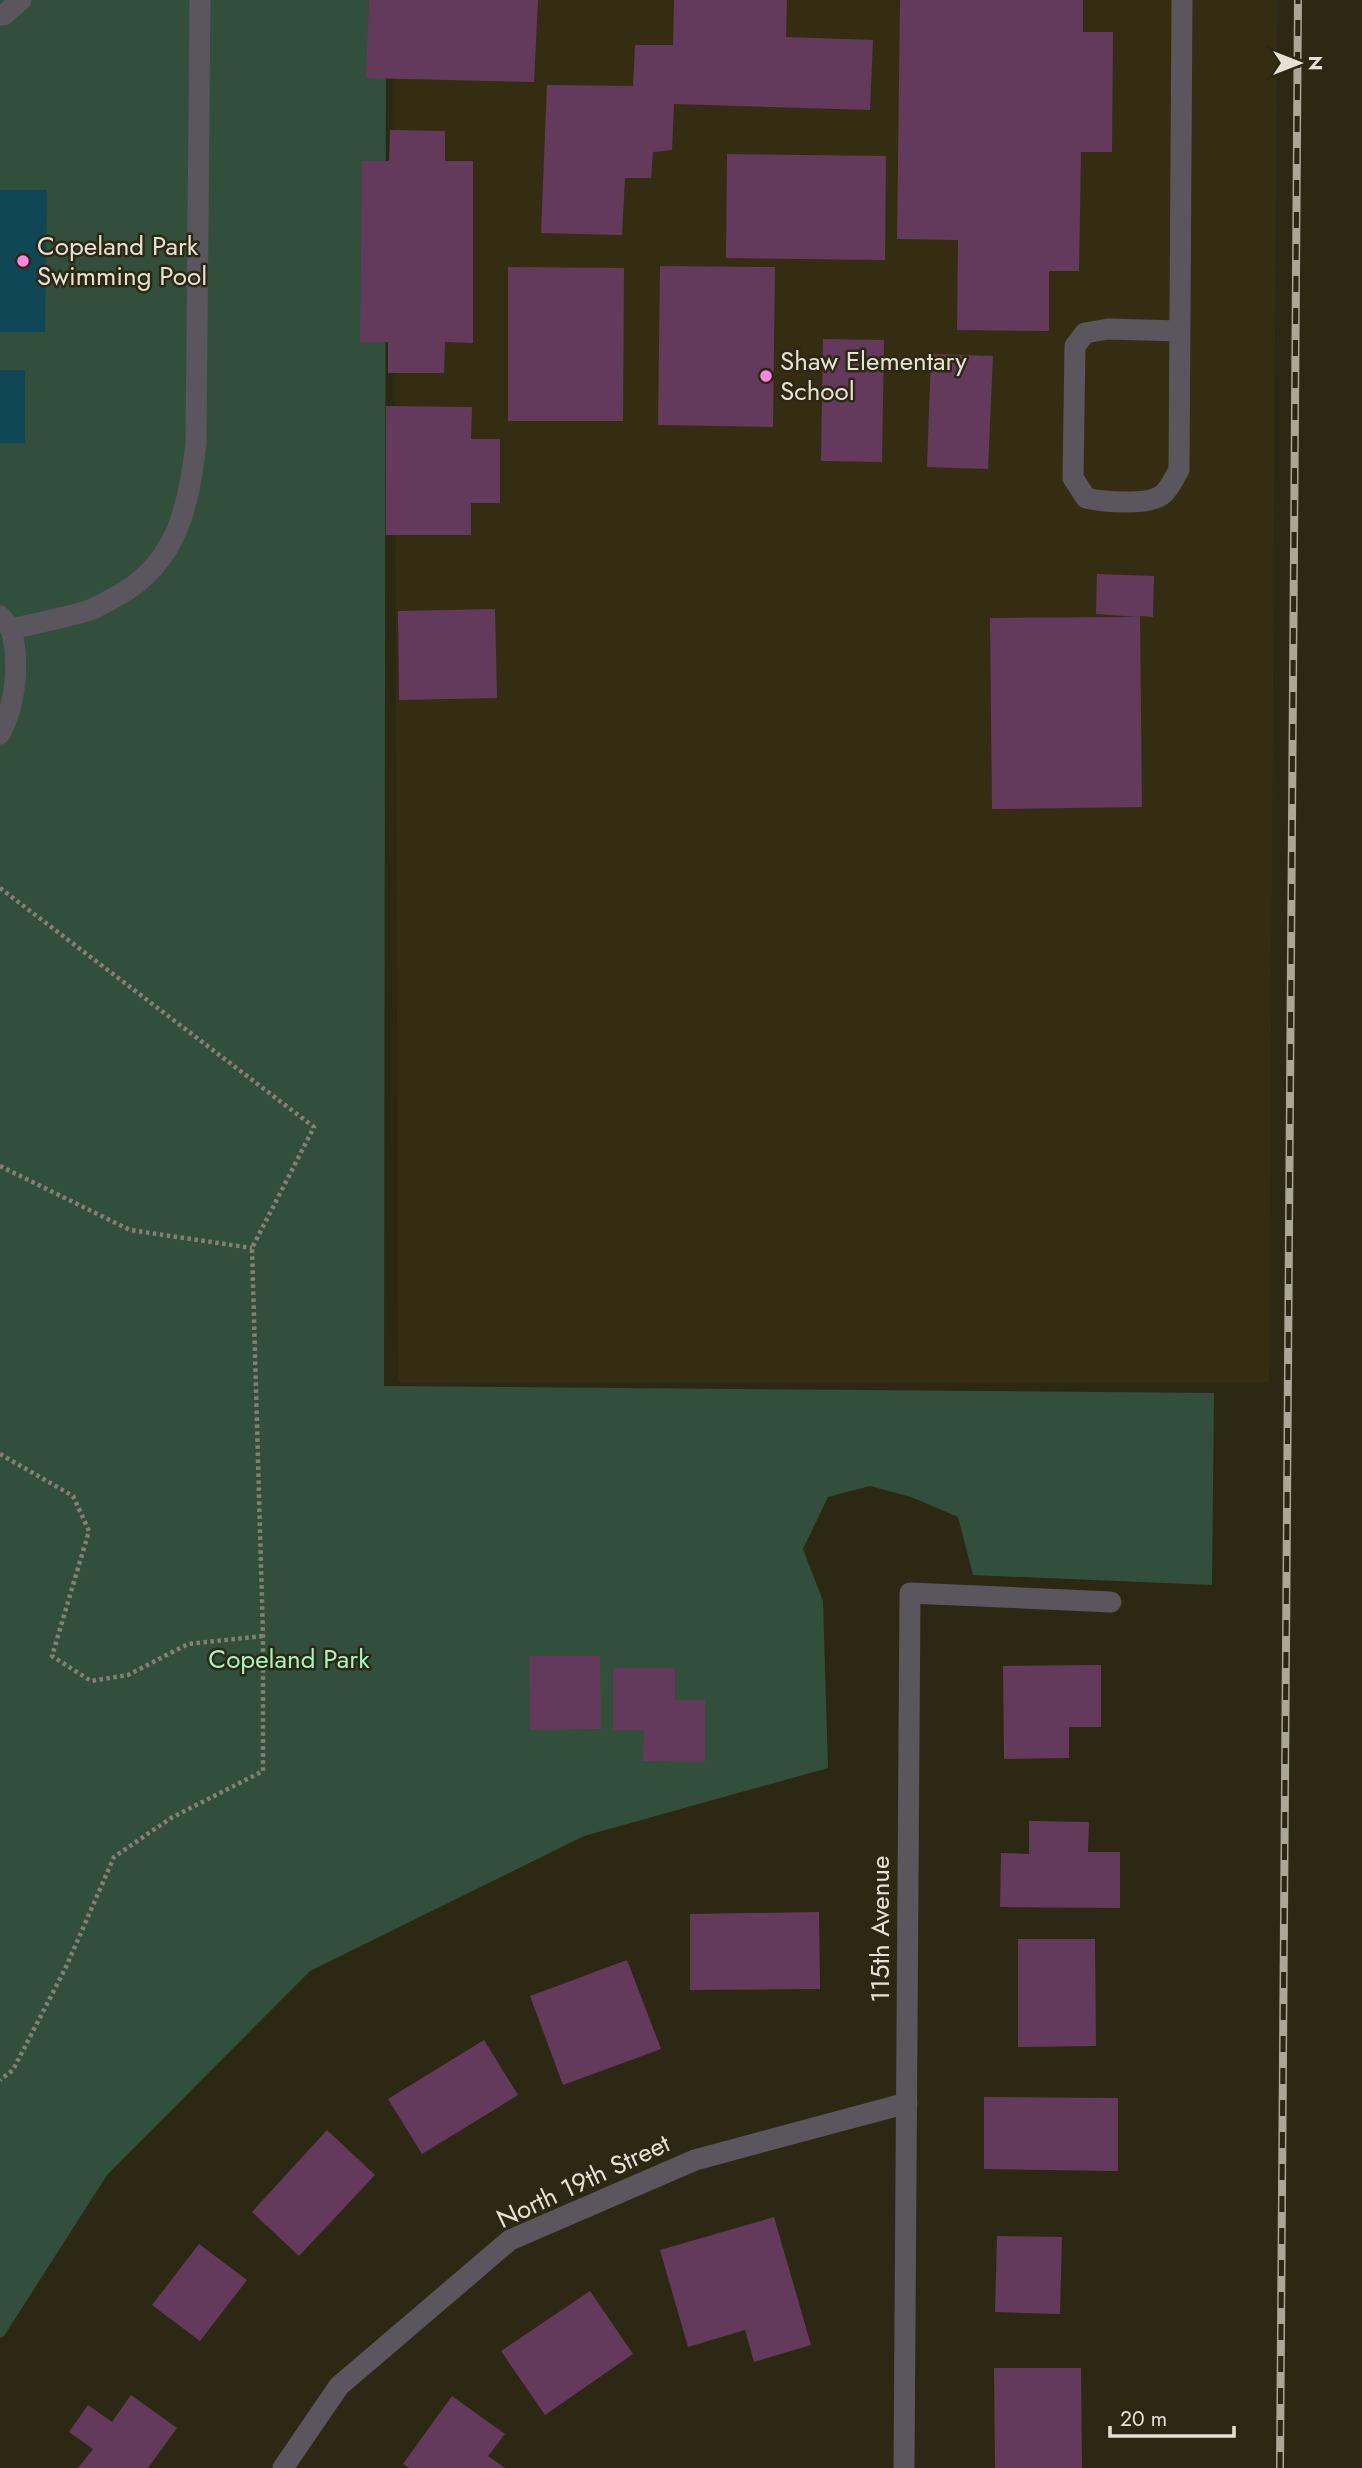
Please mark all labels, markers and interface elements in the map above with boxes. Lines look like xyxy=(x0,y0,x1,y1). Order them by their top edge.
north arrow xyxy=(1264,28,1334,98)
text: N xyxy=(1302,55,1329,71)
place label: Copeland Park Swimming Pool xyxy=(37,227,207,295)
marker: Copeland Park Swimming Pool xyxy=(15,253,31,269)
place label: Shaw Elementary School xyxy=(780,342,967,410)
marker: Shaw Elementary School xyxy=(758,368,774,384)
park label: Copeland Park xyxy=(208,1640,370,1678)
street label: 115th Avenue xyxy=(861,1856,899,2002)
street label: North 19th Street xyxy=(490,2124,677,2238)
scale bar xyxy=(1110,2394,1234,2438)
text: 20 m xyxy=(1120,2404,1167,2434)

